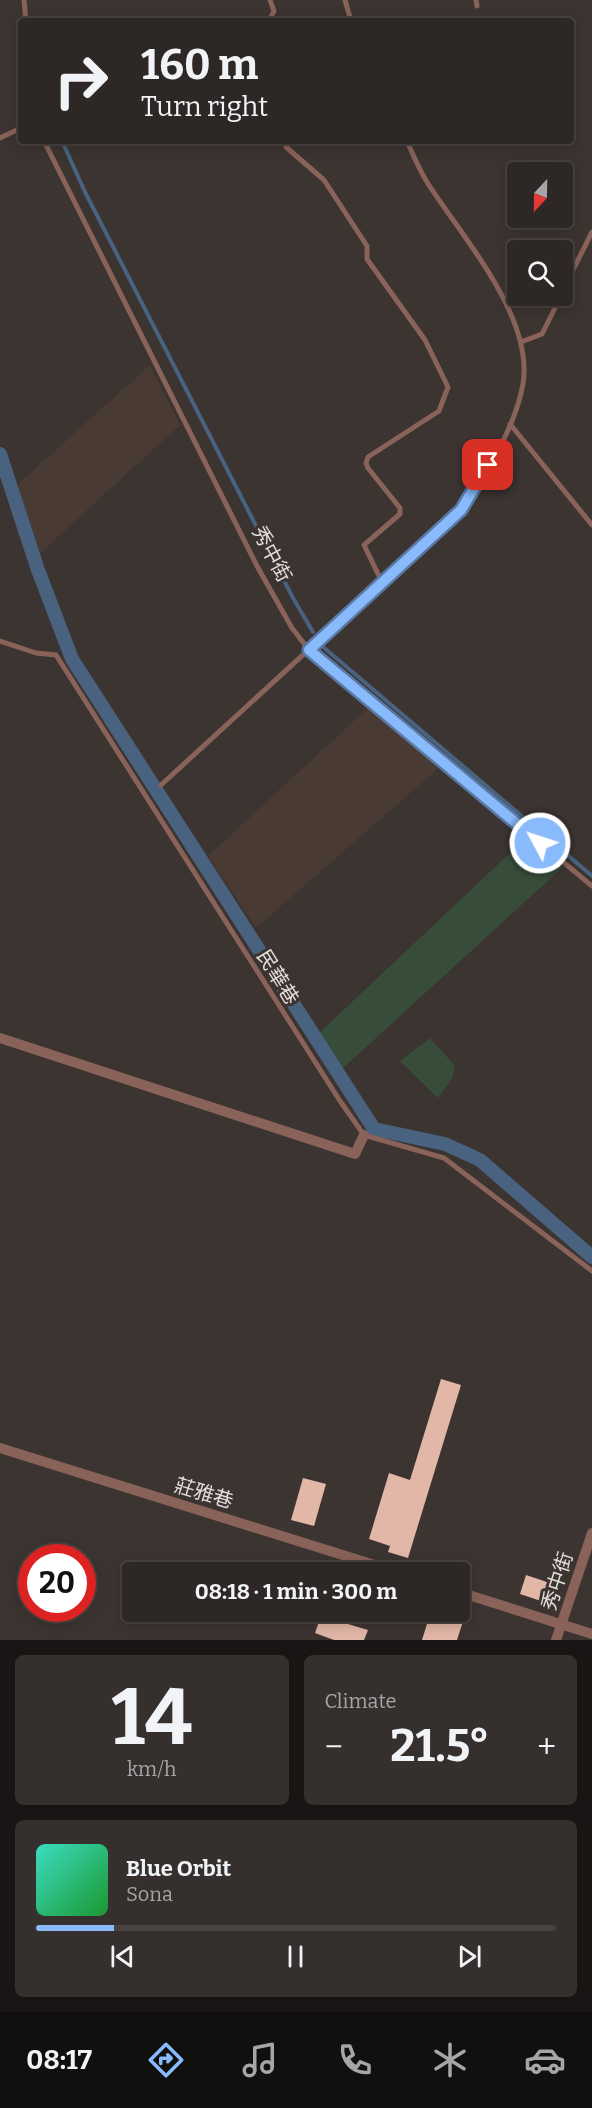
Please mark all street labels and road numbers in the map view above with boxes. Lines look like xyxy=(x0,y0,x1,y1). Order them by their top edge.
street label: 秀中街 xyxy=(247,522,297,586)
street label: 民華巷 xyxy=(252,945,304,1009)
street label: 莊雅巷 xyxy=(172,1473,236,1513)
street label: 秀中街 xyxy=(536,1549,578,1613)

